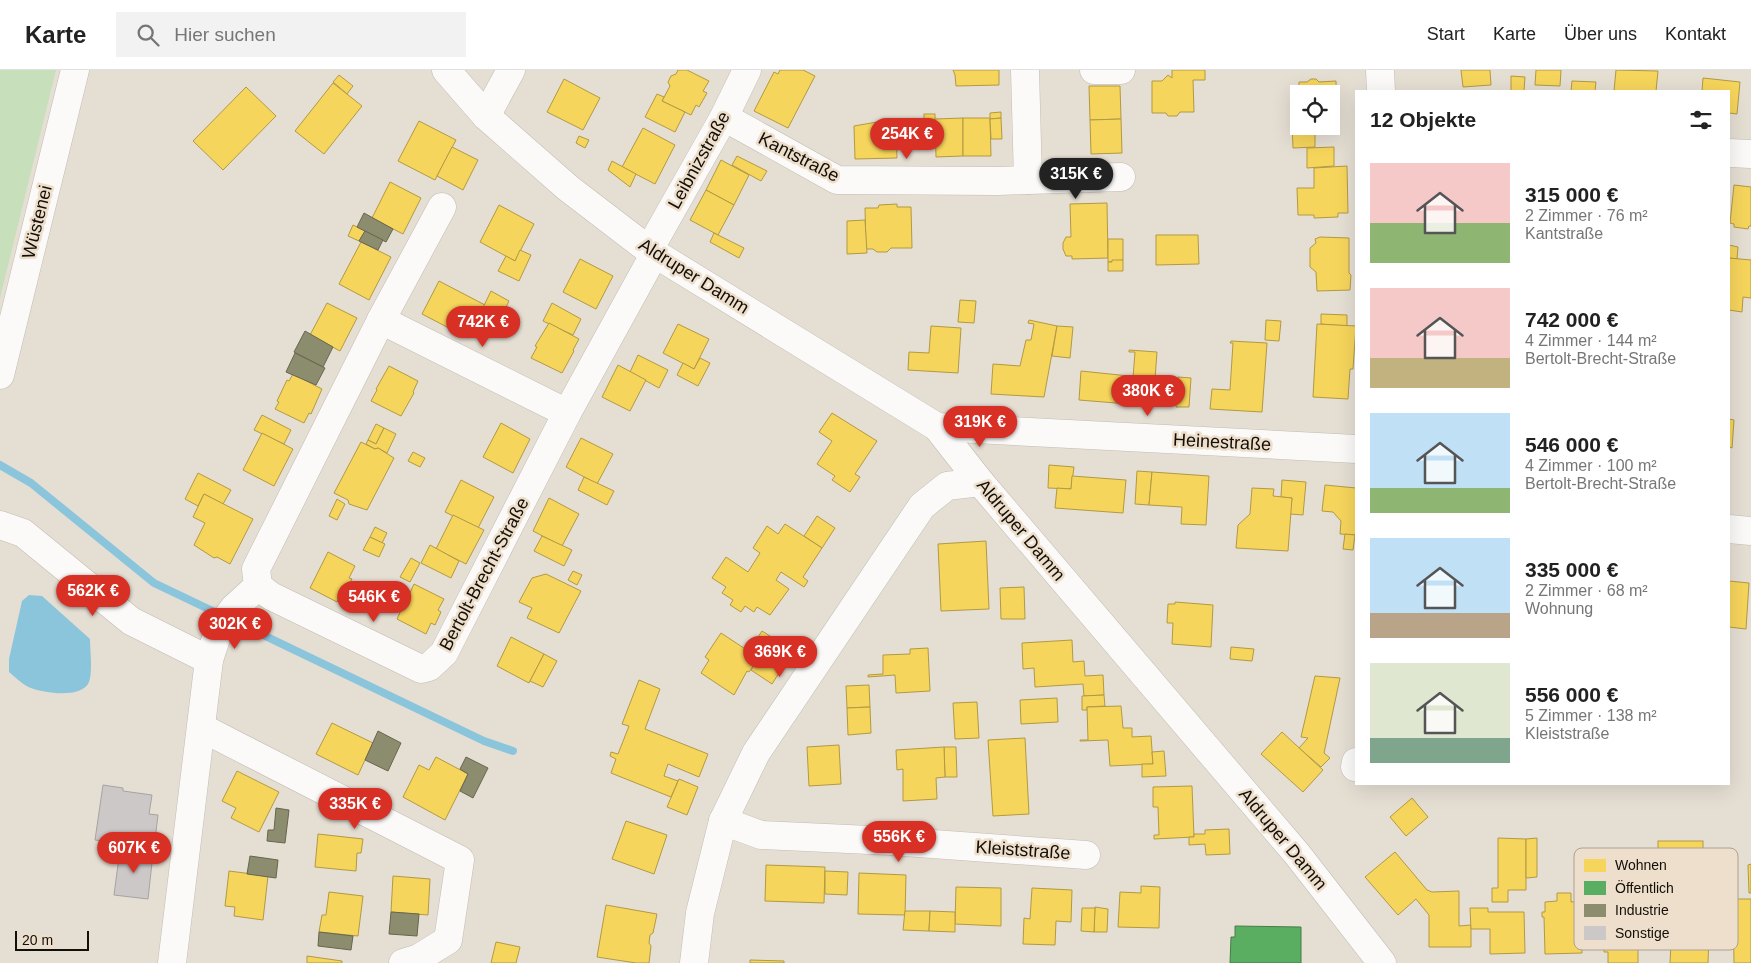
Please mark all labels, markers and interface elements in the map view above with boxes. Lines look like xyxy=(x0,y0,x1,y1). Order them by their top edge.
search box xyxy=(116,12,466,57)
text: Karte xyxy=(25,21,86,48)
icon: search xyxy=(134,21,162,49)
text: Hier suchen xyxy=(174,24,276,45)
text: Start xyxy=(1427,24,1465,44)
text: Karte xyxy=(1493,24,1536,44)
text: Über uns xyxy=(1564,24,1637,44)
text: Kontakt xyxy=(1665,24,1726,44)
map controls xyxy=(1290,85,1340,135)
button: locate xyxy=(1290,85,1340,135)
icon: filters xyxy=(1687,106,1715,134)
street label: Leibnizstraße xyxy=(664,108,734,212)
text: 12 Objekte xyxy=(1370,108,1476,131)
pin: 254K € xyxy=(866,118,948,160)
text: 254K € xyxy=(881,125,933,142)
street label: Kantstraße xyxy=(755,128,843,186)
pin: 315K € xyxy=(1035,158,1117,200)
text: 315K € xyxy=(1050,165,1102,182)
street label: Wüstenei xyxy=(18,183,56,261)
icon: home xyxy=(1410,183,1470,243)
text: 315 000 € xyxy=(1525,183,1618,206)
text: 2 Zimmer · 76 m² xyxy=(1525,207,1648,224)
text: Kantstraße xyxy=(1525,225,1603,242)
street label: Aldruper Damm xyxy=(635,234,753,318)
pin: 742K € xyxy=(442,306,524,348)
icon: home xyxy=(1410,308,1470,368)
text: 742 000 € xyxy=(1525,308,1618,331)
text: 742K € xyxy=(457,313,509,330)
text: 4 Zimmer · 144 m² xyxy=(1525,332,1657,349)
text: Bertolt-Brecht-Straße xyxy=(1525,350,1676,367)
pin: 380K € xyxy=(1107,374,1189,417)
text: 380K € xyxy=(1122,382,1174,399)
pin: 319K € xyxy=(939,406,1021,448)
text: 319K € xyxy=(954,413,1006,430)
street label: Heinestraße xyxy=(1173,429,1271,455)
icon: home xyxy=(1410,433,1470,493)
text: 546 000 € xyxy=(1525,433,1618,456)
text: 4 Zimmer · 100 m² xyxy=(1525,457,1657,474)
street label: Aldruper Damm xyxy=(973,475,1069,585)
text: Bertolt-Brecht-Straße xyxy=(1525,475,1676,492)
street label: Bertolt-Brecht-Straße xyxy=(435,494,533,654)
icon: home xyxy=(1410,558,1470,618)
text: 335 000 € xyxy=(1525,558,1618,581)
pin: 562K € xyxy=(52,574,134,617)
pin: 546K € xyxy=(333,580,415,623)
text: 562K € xyxy=(67,582,119,599)
text: 2 Zimmer · 68 m² xyxy=(1525,582,1648,599)
text: 546K € xyxy=(348,588,400,605)
text: Wohnung xyxy=(1525,600,1593,617)
pin: 302K € xyxy=(194,608,276,650)
text: 302K € xyxy=(209,615,261,632)
pin: 369K € xyxy=(739,636,821,678)
text: 369K € xyxy=(754,643,806,660)
icon: home xyxy=(1410,683,1470,743)
text: 556 000 € xyxy=(1525,683,1618,706)
text: 5 Zimmer · 138 m² xyxy=(1525,707,1657,724)
text: Kleiststraße xyxy=(1525,725,1609,742)
street label: Aldruper Damm xyxy=(1235,784,1331,894)
pin: 335K € xyxy=(314,788,396,830)
text: 335K € xyxy=(329,795,381,812)
pin: 556K € xyxy=(858,820,940,863)
text: 556K € xyxy=(873,828,925,845)
pin: 607K € xyxy=(93,832,175,874)
street label: Kleiststraße xyxy=(975,837,1071,863)
text: 607K € xyxy=(108,839,160,856)
legend xyxy=(1574,848,1738,950)
text: Wohnen xyxy=(1615,857,1667,873)
text: Öffentlich xyxy=(1615,879,1674,896)
text: Industrie xyxy=(1615,902,1669,918)
text: Sonstige xyxy=(1615,925,1670,941)
scale bar xyxy=(15,928,89,951)
text: 20 m xyxy=(22,932,53,948)

